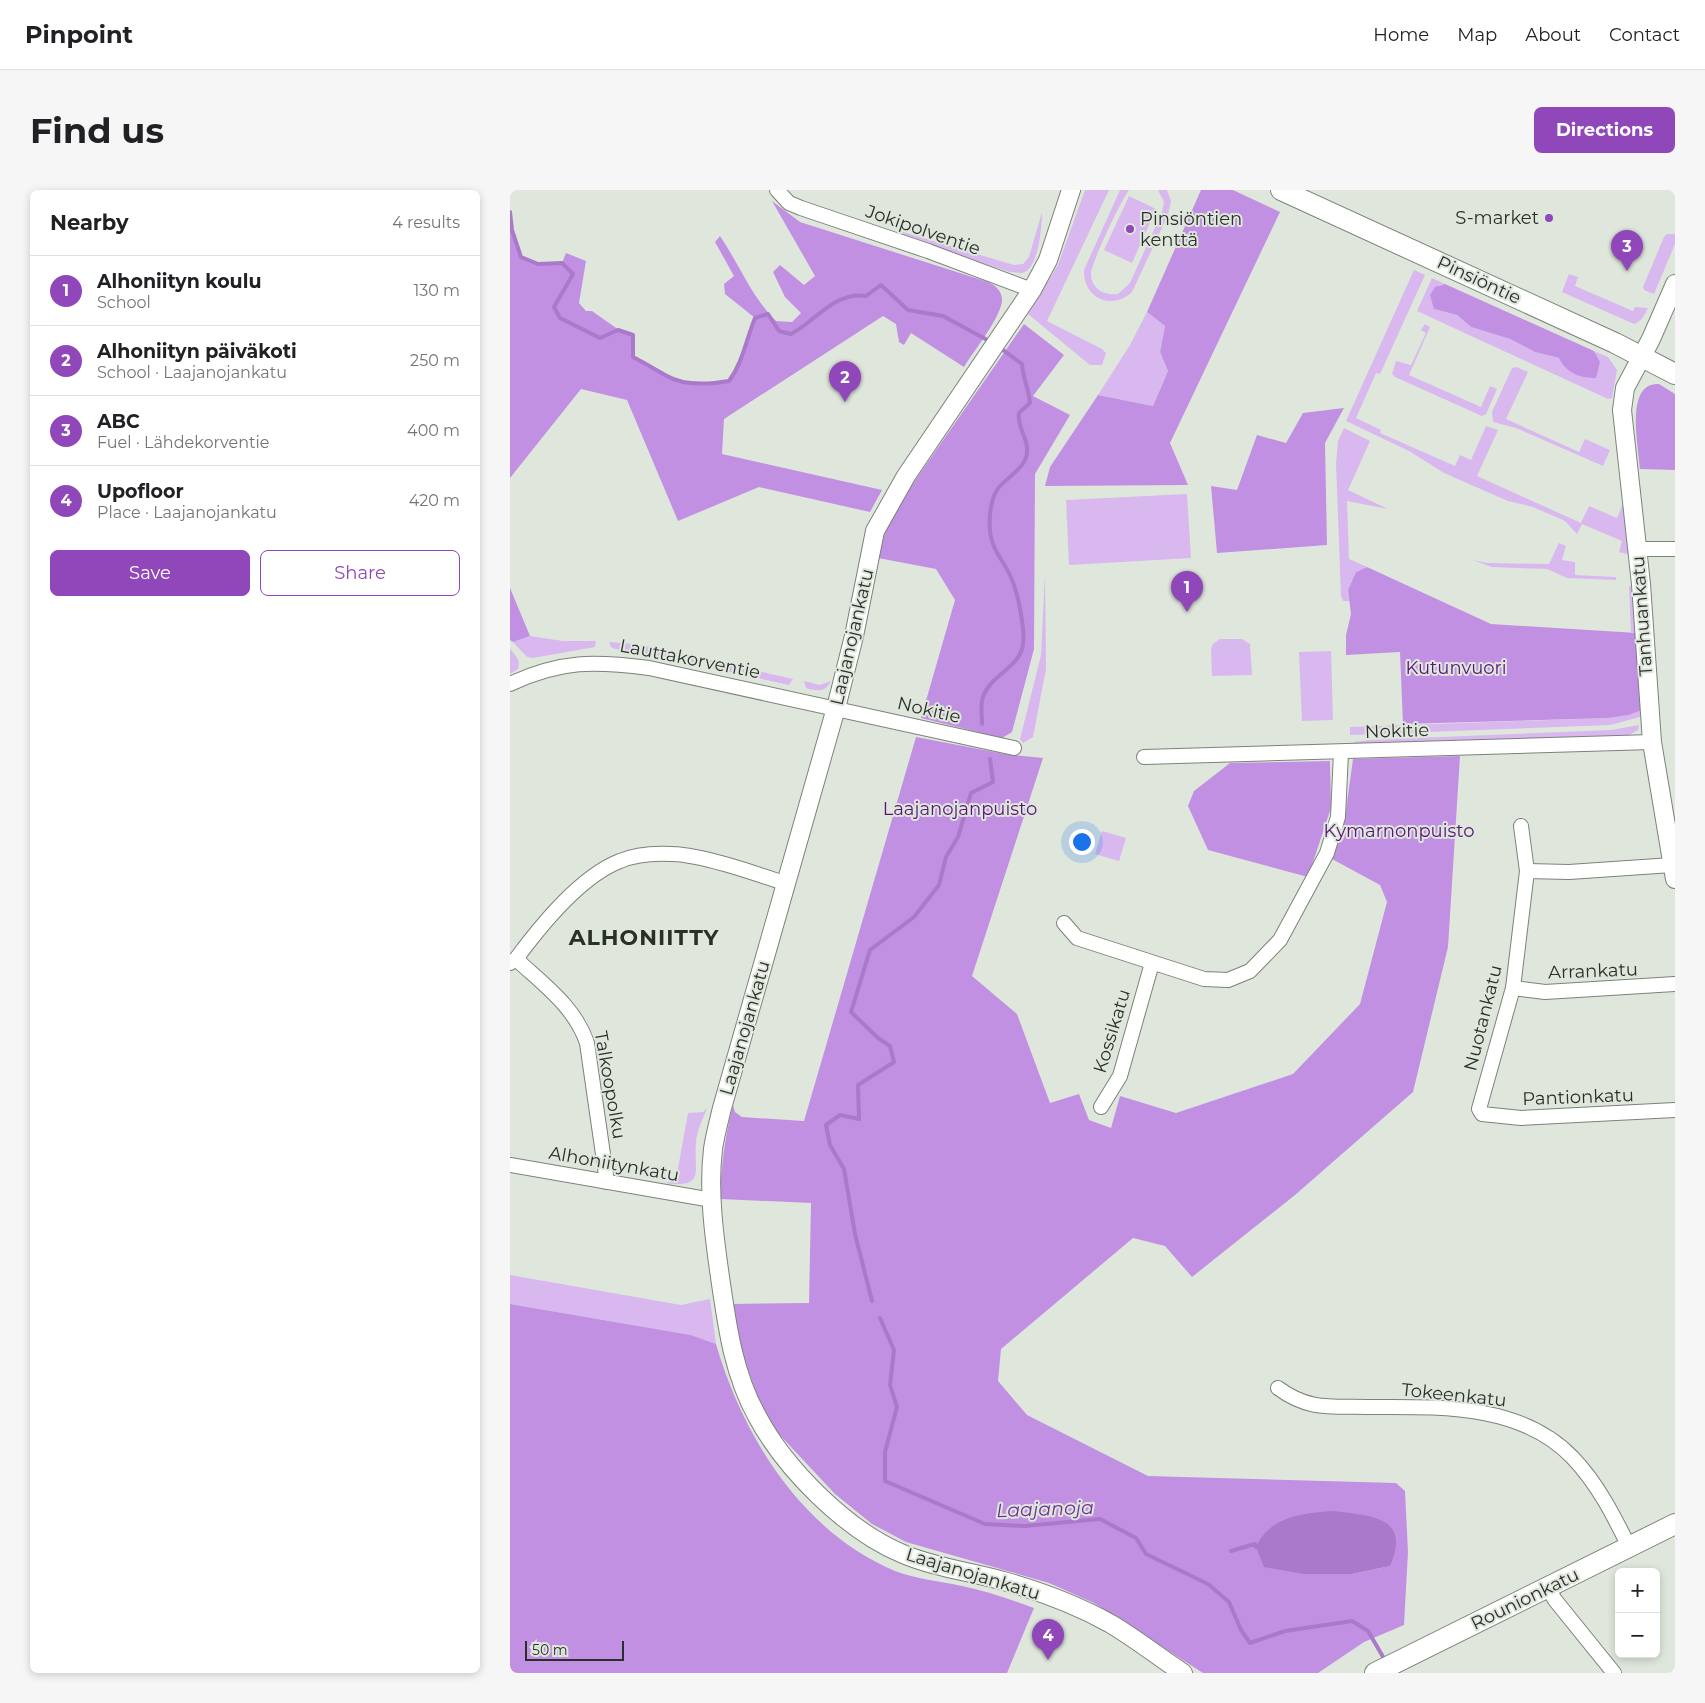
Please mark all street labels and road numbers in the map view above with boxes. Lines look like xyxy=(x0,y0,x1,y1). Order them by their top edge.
street label: Jokipolventie xyxy=(862,200,983,260)
street label: Pinsiöntie xyxy=(1434,251,1525,309)
street label: Tanhuankatu xyxy=(1627,555,1657,677)
street label: Laajanojankatu xyxy=(826,567,878,707)
street label: Lauttakorventie xyxy=(618,635,762,683)
street label: Nokitie xyxy=(895,692,963,728)
street label: Nokitie xyxy=(1364,719,1430,743)
street label: Laajanojankatu xyxy=(715,958,775,1098)
street label: Arrankatu xyxy=(1548,958,1638,984)
street label: Nuotankatu xyxy=(1459,963,1507,1073)
street label: Kossikatu xyxy=(1089,986,1135,1076)
street label: Talkoopolku xyxy=(590,1029,630,1141)
street label: Pantionkatu xyxy=(1522,1084,1634,1110)
street label: Alhoniitynkatu xyxy=(547,1142,681,1186)
street label: Tokeenkatu xyxy=(1400,1379,1508,1411)
street label: Laajanojankatu xyxy=(903,1543,1043,1605)
street label: Rounionkatu xyxy=(1467,1563,1583,1635)

